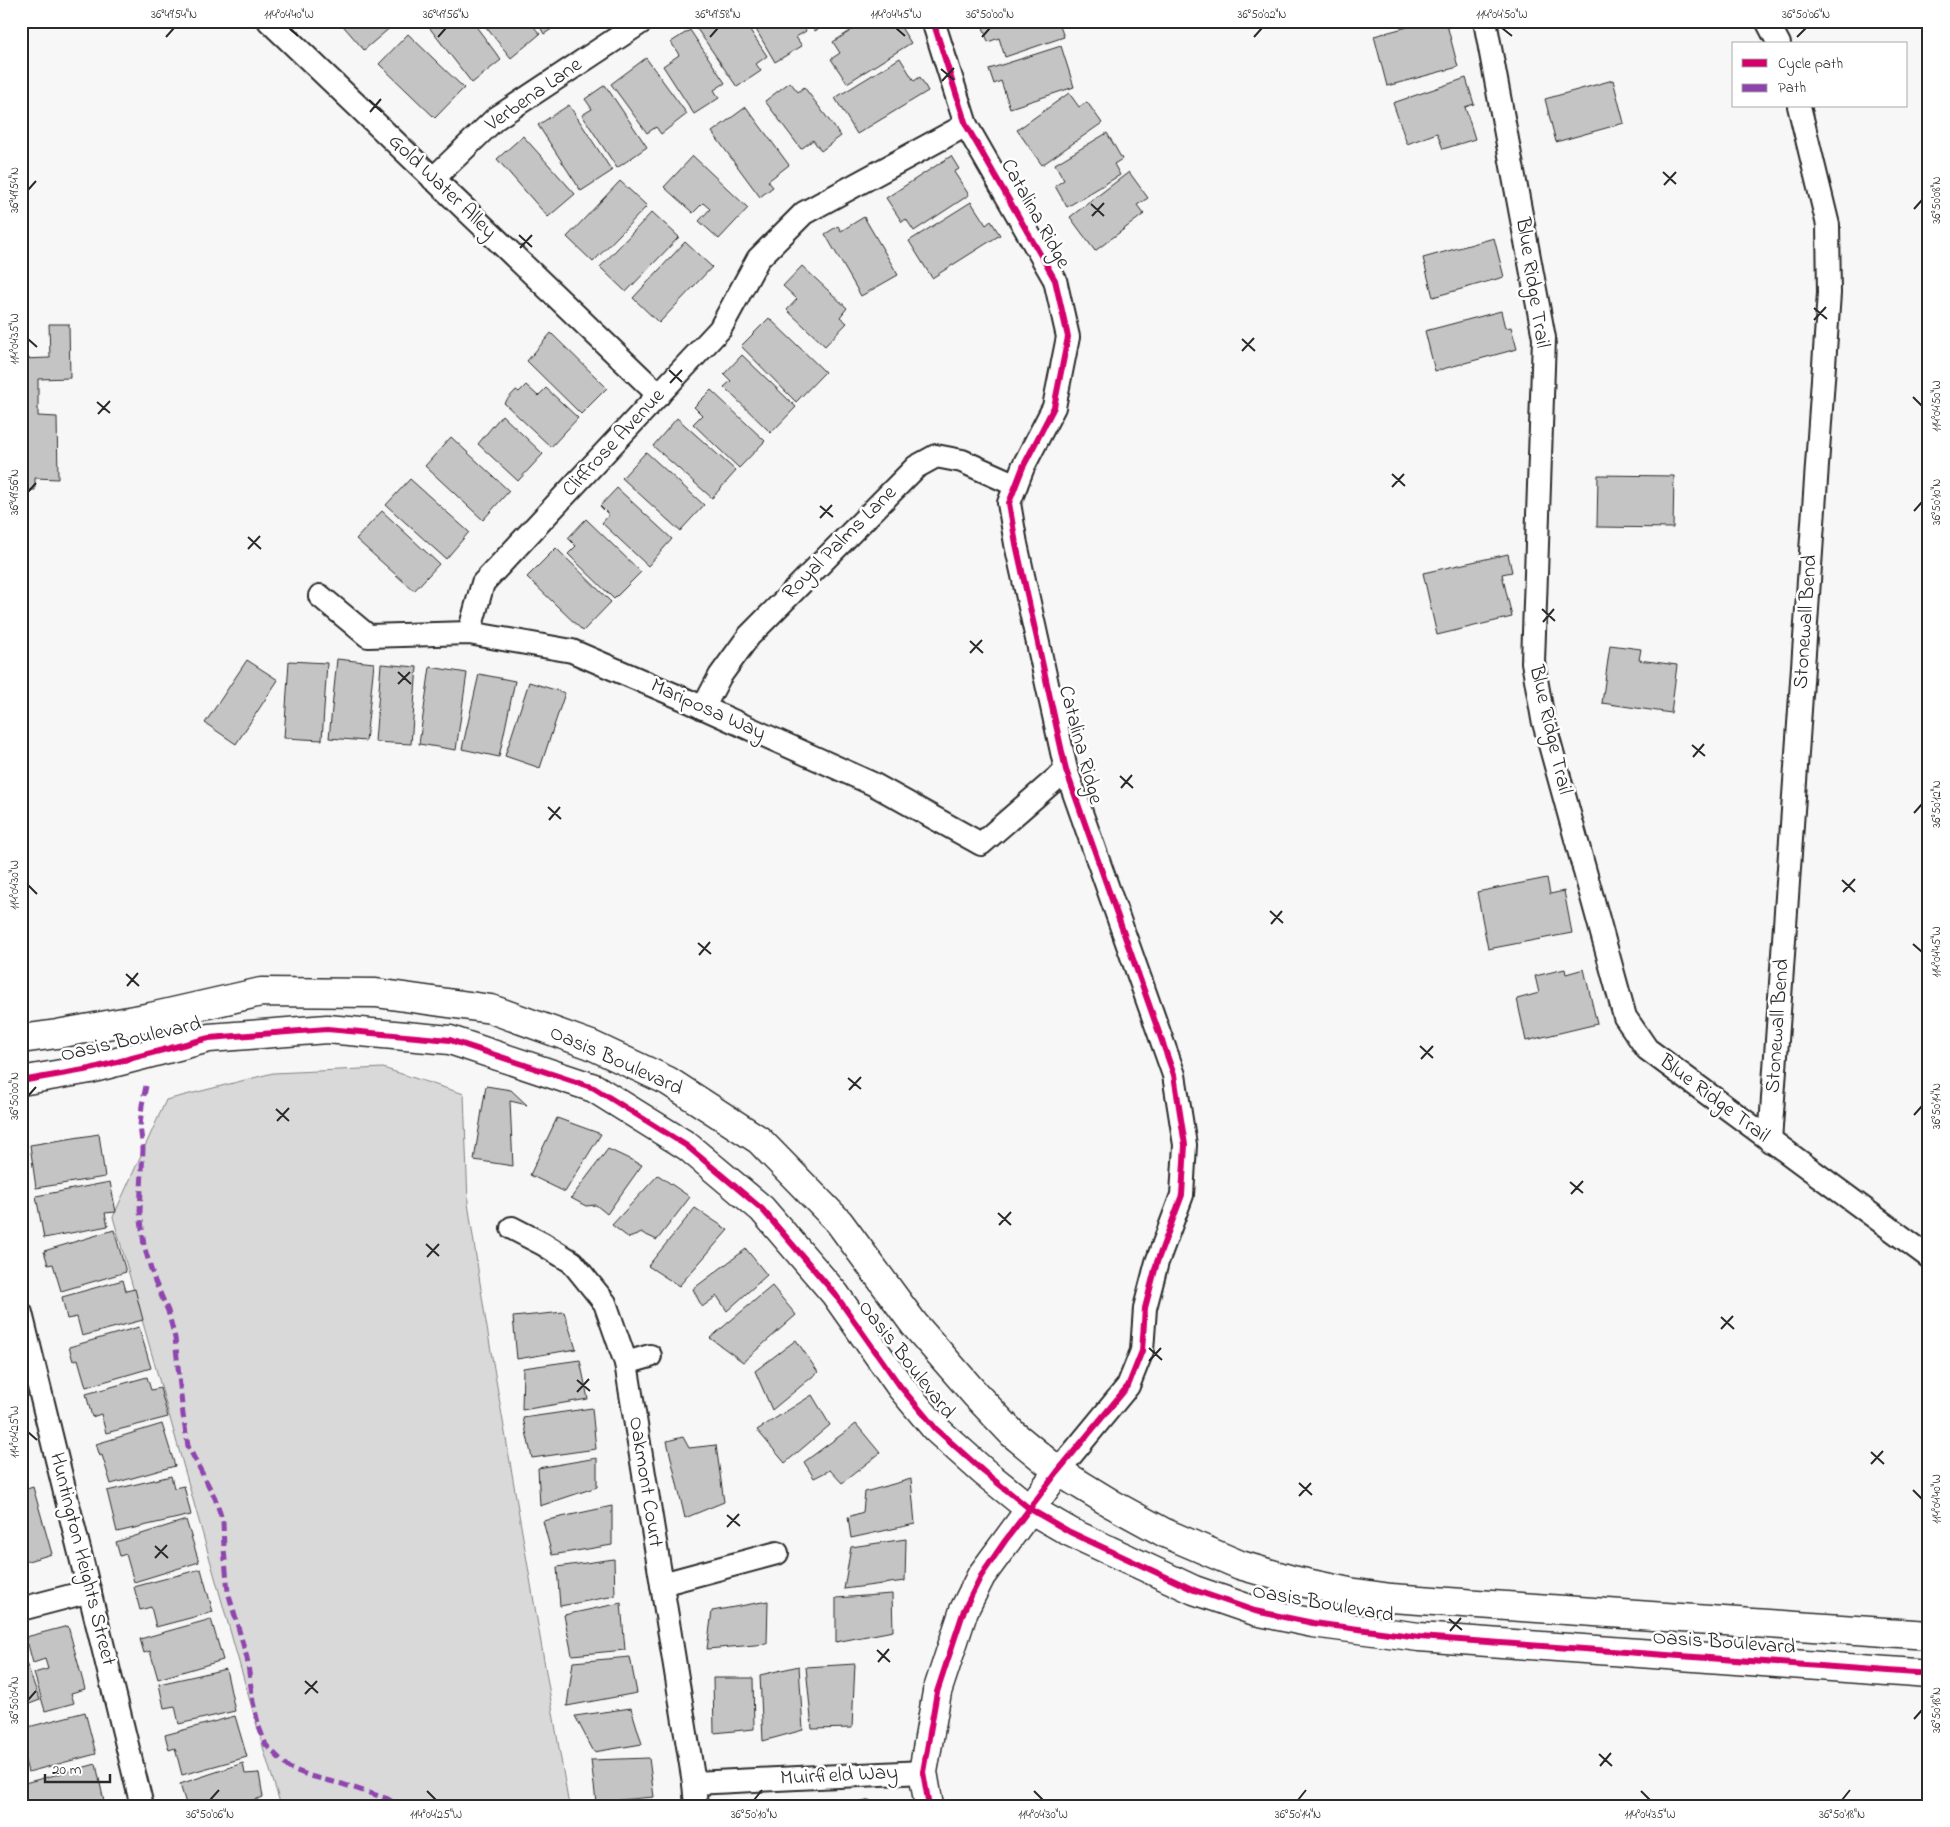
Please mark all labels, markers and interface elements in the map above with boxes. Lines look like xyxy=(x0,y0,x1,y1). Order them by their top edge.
text: 36°49'54"N xyxy=(151,6,197,24)
text: 114°04'40"W xyxy=(264,6,314,24)
text: 36°49'56"N xyxy=(423,6,469,24)
text: 36°49'58"N xyxy=(695,6,741,24)
text: 114°04'45"W xyxy=(870,6,922,24)
text: 36°50'00"N xyxy=(966,6,1014,24)
text: 36°50'02"N xyxy=(1238,6,1286,24)
text: 114°04'50"W xyxy=(1476,6,1528,24)
text: 36°50'06"N xyxy=(1782,6,1830,24)
legend xyxy=(1732,42,1908,108)
street label: Verbena Lane xyxy=(479,50,589,140)
text: Cycle path xyxy=(1778,53,1843,76)
text: Path xyxy=(1778,77,1806,99)
street label: Gold Water Alley xyxy=(379,127,503,248)
street label: Catalina Ridge xyxy=(991,154,1078,276)
text: 36°49'54"N xyxy=(6,167,24,213)
text: 36°50'08"N xyxy=(1928,176,1946,224)
street label: Blue Ridge Trail xyxy=(1505,215,1557,351)
text: 114°04'35"W xyxy=(6,313,24,365)
text: 114°04'50"W xyxy=(1928,380,1946,432)
street label: Cliffrose Avenue xyxy=(556,382,673,504)
text: 36°49'56"N xyxy=(6,469,24,515)
street label: Royal Palms Lane xyxy=(776,479,906,608)
text: 36°50'10"N xyxy=(1928,479,1946,525)
street label: Stonewall Bend xyxy=(1786,554,1826,690)
street label: Blue Ridge Trail xyxy=(1518,662,1579,798)
street label: Mariposa Way xyxy=(645,671,770,751)
street label: Catalina Ridge xyxy=(1048,682,1110,809)
text: 36°50'12"N xyxy=(1928,780,1946,828)
text: 114°04'30"W xyxy=(6,860,24,910)
text: 114°04'45"W xyxy=(1928,926,1946,978)
street label: Stonewall Bend xyxy=(1758,958,1798,1094)
street label: Oasis Boulevard xyxy=(58,1009,204,1071)
street label: Oasis Boulevard xyxy=(544,1018,688,1104)
street label: Blue Ridge Trail xyxy=(1650,1047,1776,1152)
text: 36°50'00"N xyxy=(6,1072,24,1120)
text: 36°50'14"N xyxy=(1928,1083,1946,1129)
street label: Oasis Boulevard xyxy=(850,1294,962,1426)
text: 114°04'25"W xyxy=(6,1406,24,1458)
street label: Oakmont Court xyxy=(620,1414,670,1550)
street label: Huntington Heights Street xyxy=(39,1449,123,1669)
text: 114°04'40"W xyxy=(1928,1474,1946,1524)
street label: Oasis Boulevard xyxy=(1250,1577,1396,1631)
street label: Oasis Boulevard xyxy=(1652,1623,1797,1663)
text: 36°50'04"N xyxy=(6,1676,24,1724)
text: 36°50'18"N xyxy=(1928,1687,1946,1733)
scale bar xyxy=(45,1752,110,1784)
street label: Muirfield Way xyxy=(779,1758,899,1796)
text: 20 m xyxy=(52,1759,82,1781)
text: 36°50'06"N xyxy=(186,1806,234,1824)
text: 114°04'25"W xyxy=(410,1806,462,1824)
text: 36°50'10"N xyxy=(731,1806,777,1824)
text: 114°04'30"W xyxy=(1018,1806,1068,1824)
text: 36°50'14"N xyxy=(1275,1806,1321,1824)
text: 114°04'35"W xyxy=(1624,1806,1676,1824)
text: 36°50'18"N xyxy=(1819,1806,1865,1824)

